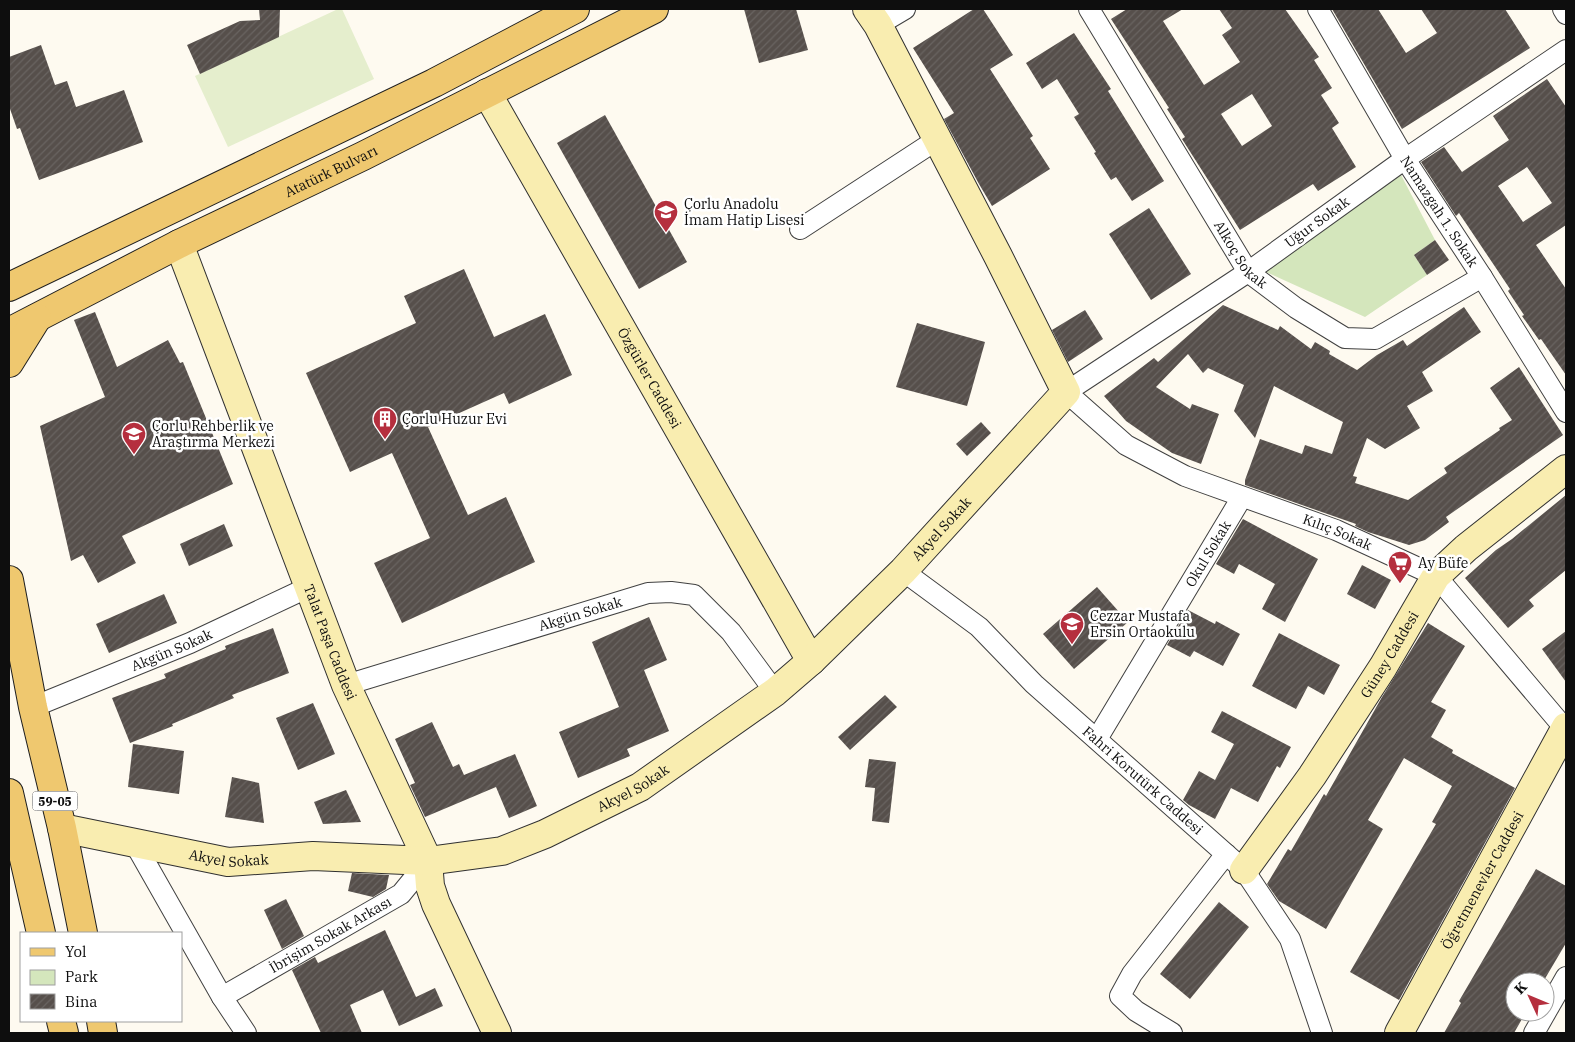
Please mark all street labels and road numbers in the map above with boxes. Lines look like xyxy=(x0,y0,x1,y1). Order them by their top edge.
street label: Atatürk Bulvarı xyxy=(282,141,380,201)
street label: Namazgah 1. Sokak xyxy=(1396,152,1483,271)
street label: Uğur Sokak xyxy=(1281,192,1354,252)
street label: Alkoç Sokak xyxy=(1210,217,1272,293)
street label: Özgürler Caddesi xyxy=(614,324,685,432)
street label: Akyel Sokak xyxy=(908,493,976,565)
street label: Kılıç Sokak xyxy=(1300,510,1376,555)
street label: Okul Sokak xyxy=(1181,516,1235,590)
street label: Talat Paşa Caddesi xyxy=(300,582,361,703)
street label: Akgün Sokak xyxy=(537,592,625,635)
street label: Güney Caddesi xyxy=(1356,608,1423,701)
street label: Akgün Sokak xyxy=(129,624,216,675)
street label: Fahri Korutürk Caddesi xyxy=(1079,722,1207,838)
street label: Akyel Sokak xyxy=(594,760,673,816)
road number: 59-05 xyxy=(32,791,78,810)
street label: Öğretmenevler Caddesi xyxy=(1437,808,1527,953)
street label: Akyel Sokak xyxy=(187,845,270,871)
street label: İbrişim Sokak Arkası xyxy=(266,892,395,977)

